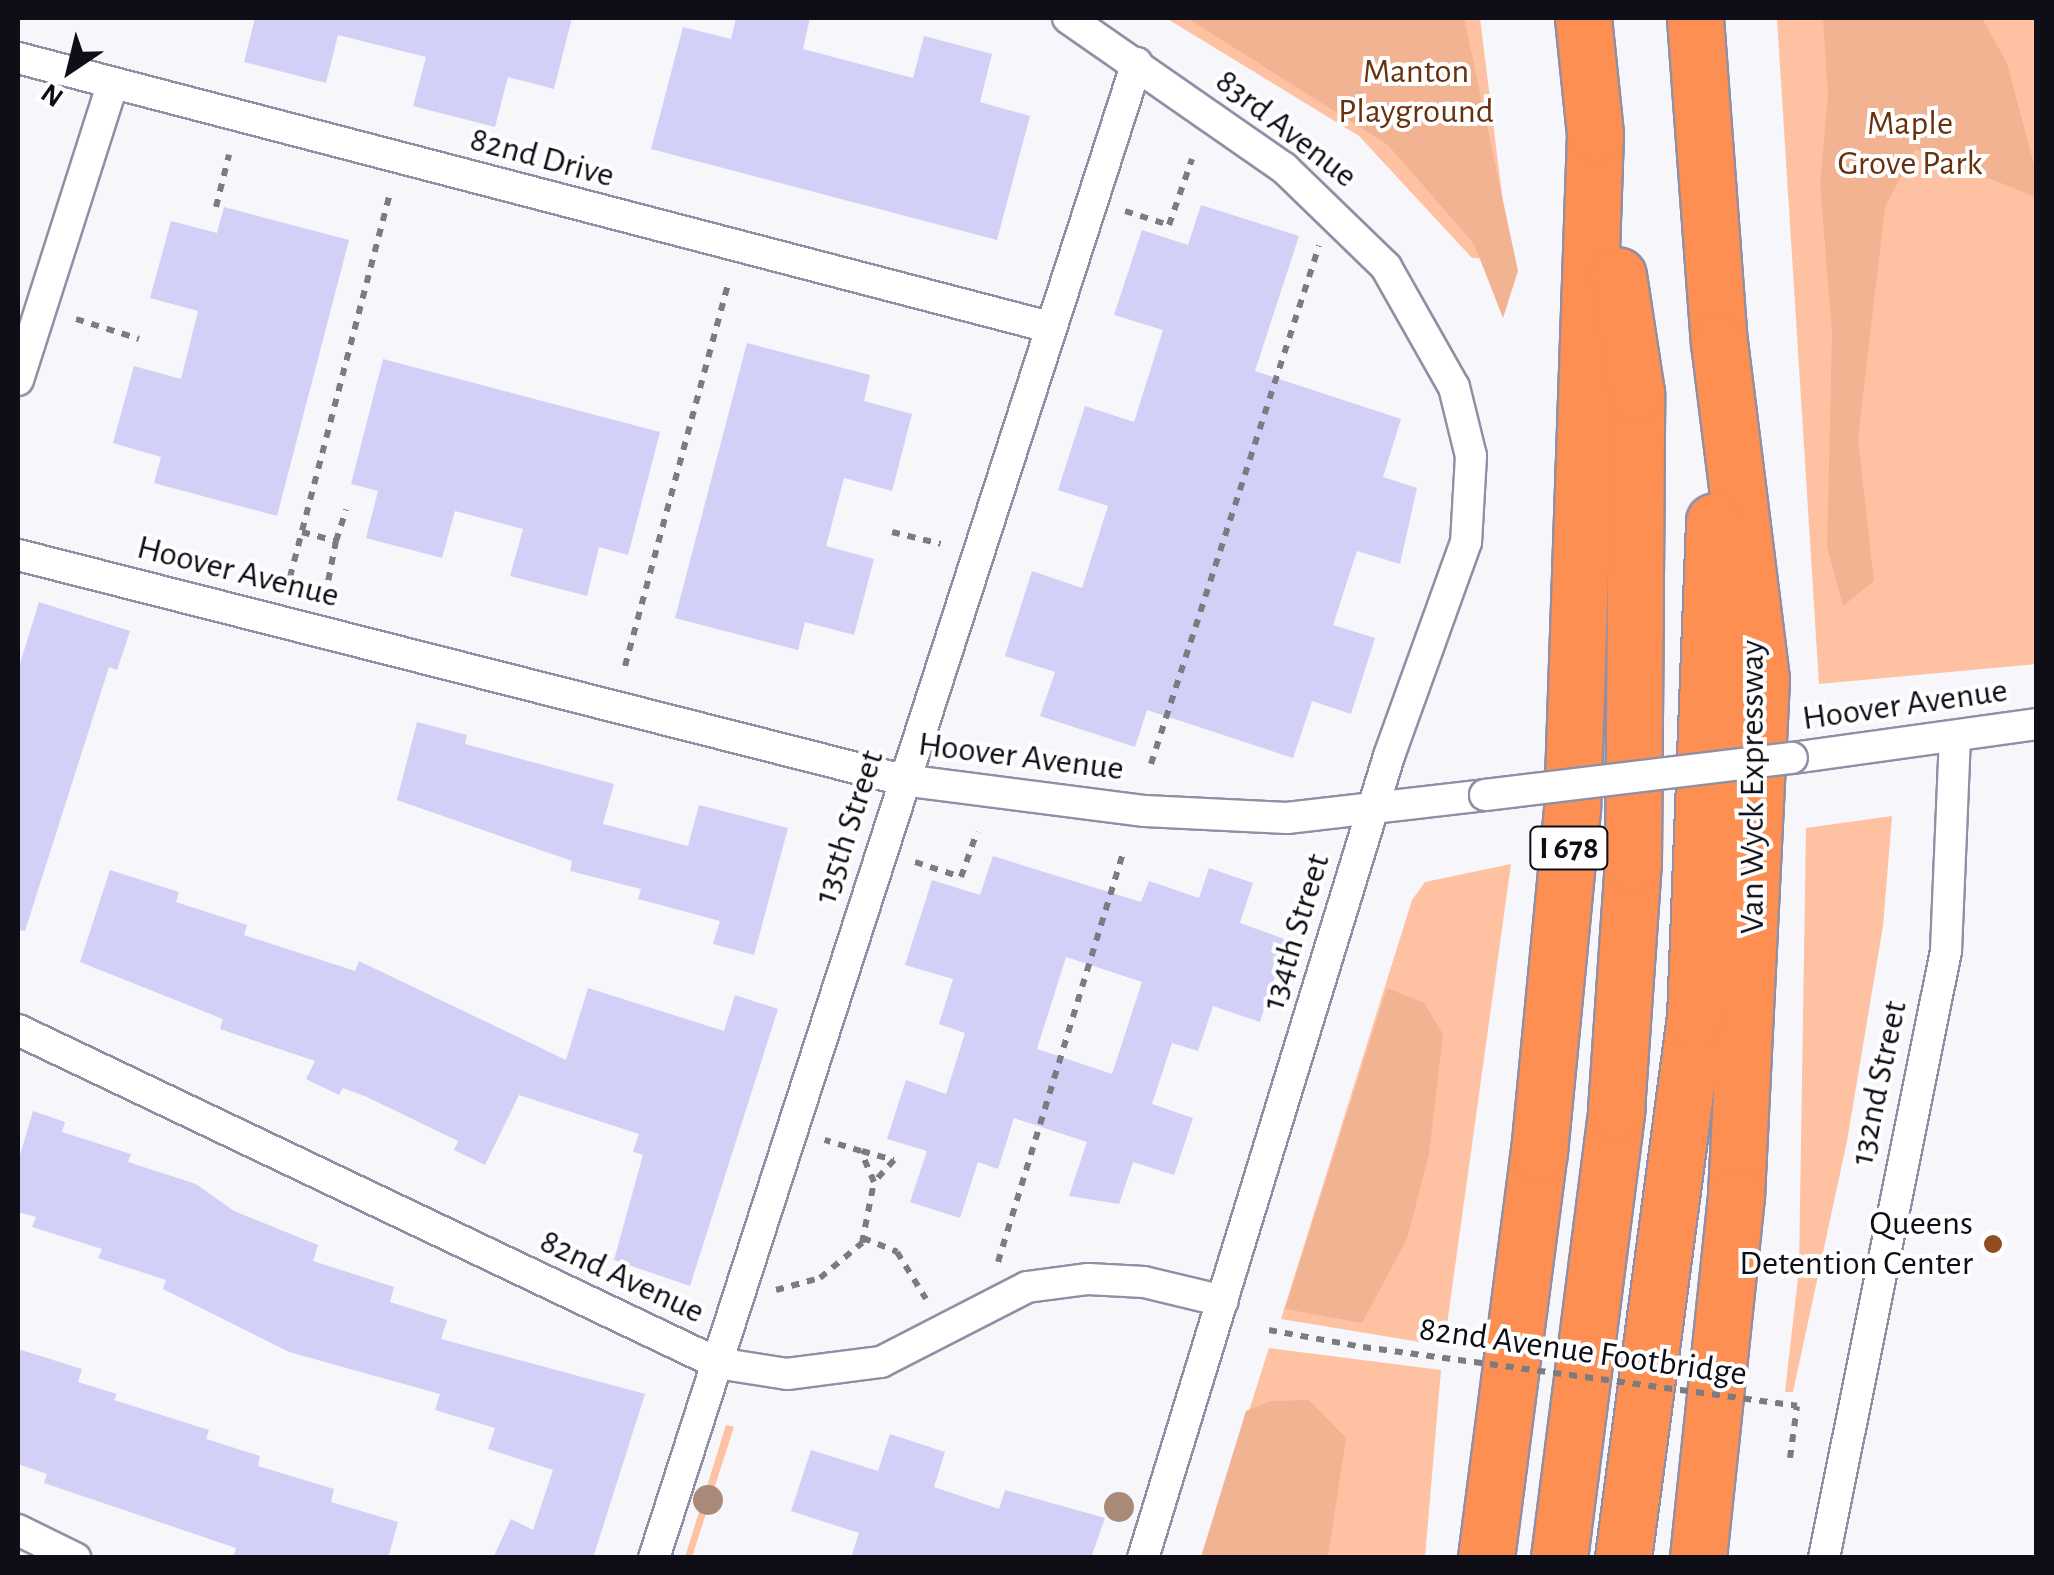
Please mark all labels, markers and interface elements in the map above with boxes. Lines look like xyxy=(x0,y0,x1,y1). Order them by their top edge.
north arrow xyxy=(20,20,120,120)
park label: Manton Playground xyxy=(1338,51,1494,133)
street label: 83rd Avenue xyxy=(1207,61,1365,197)
text: N xyxy=(37,78,69,112)
park label: Maple Grove Park xyxy=(1838,103,1982,185)
street label: 82nd Drive xyxy=(465,119,619,197)
street label: Hoover Avenue xyxy=(133,527,343,617)
street label: Van Wyck Expressway xyxy=(1732,640,1774,934)
street label: Hoover Avenue xyxy=(1800,670,2010,740)
street label: Hoover Avenue xyxy=(916,724,1126,790)
street label: 135th Street xyxy=(805,745,893,909)
road number: I 678 xyxy=(1529,821,1609,875)
street label: 134th Street xyxy=(1252,849,1340,1015)
street label: 132nd Street xyxy=(1841,997,1917,1169)
place label: Queens Detention Center xyxy=(1739,1203,1973,1285)
street label: 82nd Avenue xyxy=(533,1221,711,1333)
marker: Queens Detention Center xyxy=(1982,1233,2004,1255)
street label: 82nd Avenue Footbridge xyxy=(1416,1308,1750,1396)

